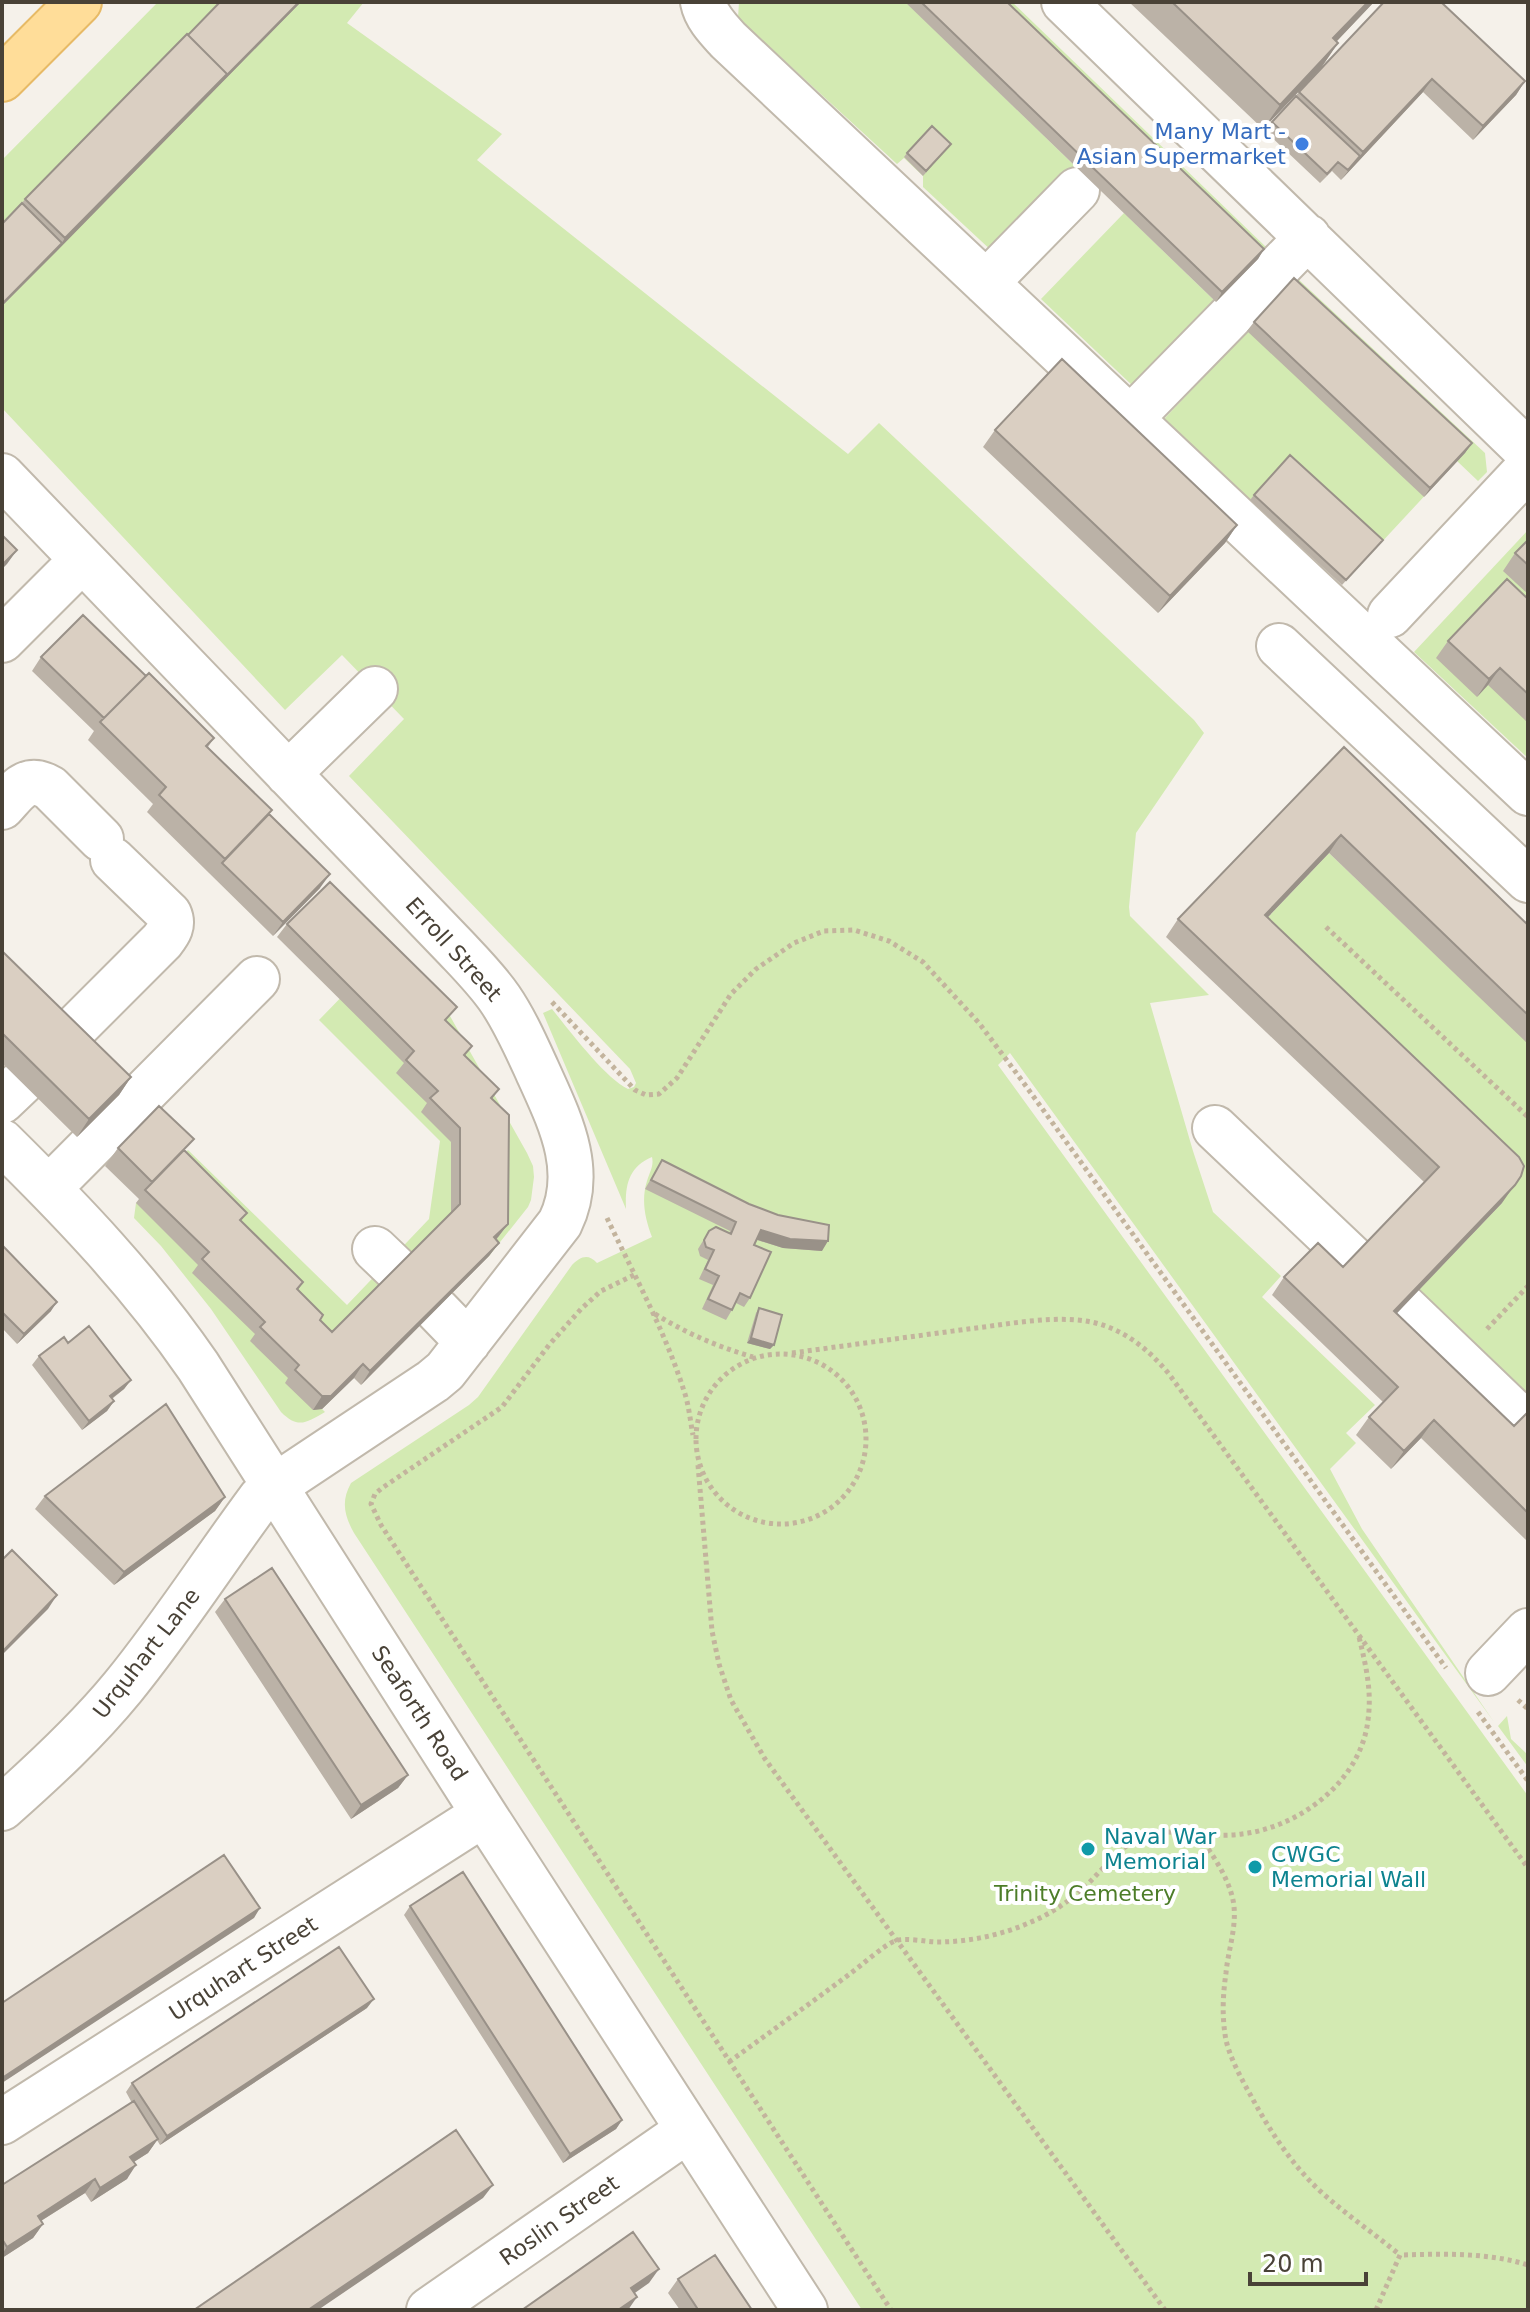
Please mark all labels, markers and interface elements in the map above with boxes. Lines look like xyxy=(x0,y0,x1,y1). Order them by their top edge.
place label: Many Mart - Asian Supermarket xyxy=(1077,119,1286,169)
marker: Many Mart - Asian Supermarket xyxy=(1293,135,1311,153)
street label: Erroll Street xyxy=(401,892,507,1007)
street label: Urquhart Lane xyxy=(88,1583,205,1723)
street label: Seaforth Road xyxy=(367,1641,473,1785)
place label: Naval War Memorial xyxy=(1104,1824,1217,1874)
marker: Naval War Memorial xyxy=(1079,1840,1097,1858)
place label: CWGC Memorial Wall xyxy=(1271,1842,1426,1892)
marker: CWGC Memorial Wall xyxy=(1246,1858,1264,1876)
park label: Trinity Cemetery xyxy=(993,1881,1176,1906)
street label: Urquhart Street xyxy=(165,1911,322,2026)
street label: Roslin Street xyxy=(495,2170,624,2271)
scale bar xyxy=(1250,2236,1366,2286)
text: 20 m xyxy=(1262,2250,1324,2278)

